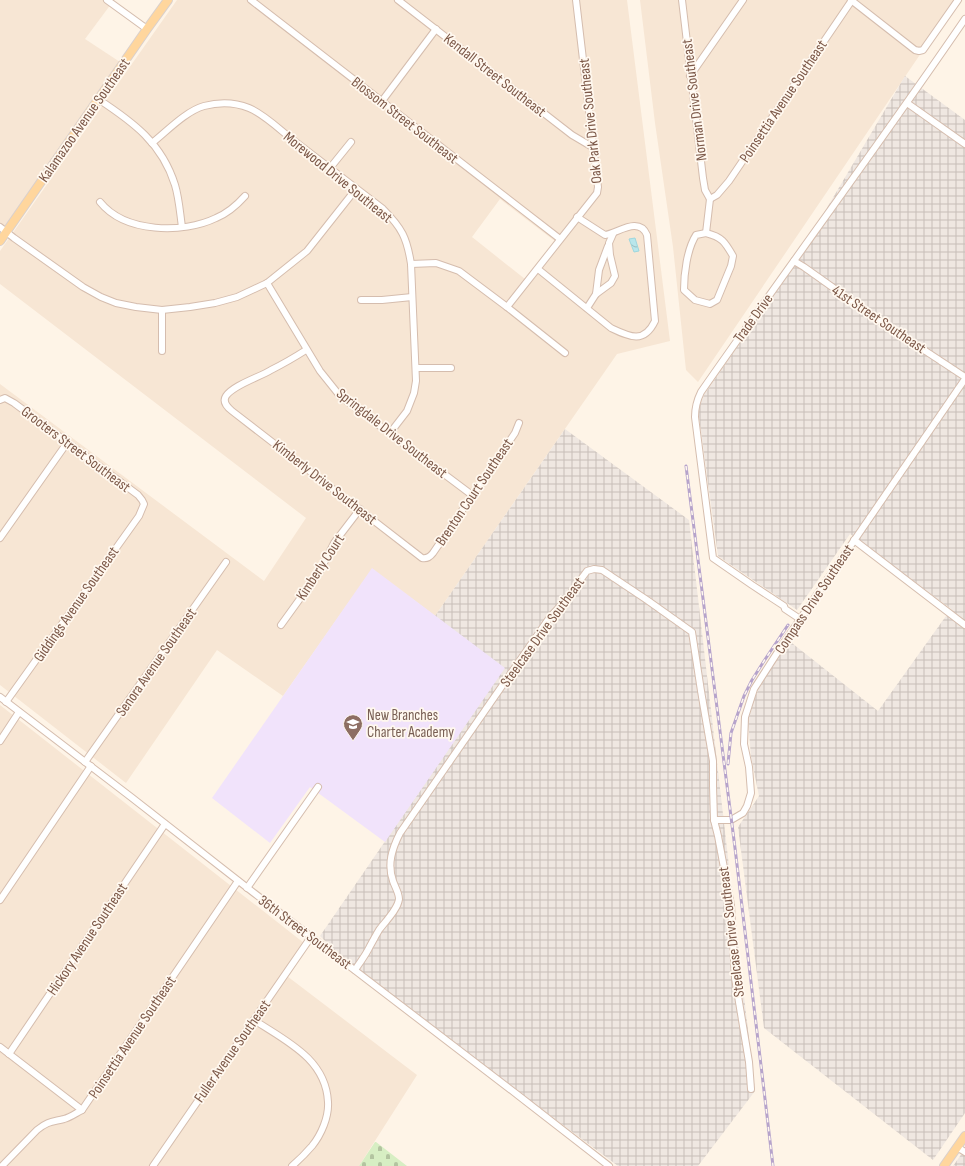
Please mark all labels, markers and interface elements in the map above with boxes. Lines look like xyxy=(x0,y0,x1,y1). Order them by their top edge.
street label: Kendall Street Southeast xyxy=(440,30,550,122)
street label: Poinsettia Avenue Southeast xyxy=(735,36,832,166)
street label: Norman Drive Southeast xyxy=(678,38,711,162)
street label: Kalamazoo Avenue Southeast xyxy=(34,54,135,186)
street label: Oak Park Drive Southeast xyxy=(574,57,607,184)
street label: Blossom Street Southeast xyxy=(348,73,462,168)
street label: Morewood Drive Southeast xyxy=(279,128,396,227)
street label: 41st Street Southeast xyxy=(828,281,930,358)
street label: Trade Drive xyxy=(729,290,777,346)
street label: Springdale Drive Southeast xyxy=(332,384,451,483)
street label: Grooters Street Southeast xyxy=(17,402,134,497)
street label: Brenton Court Southeast xyxy=(431,435,518,550)
street label: Kimberly Drive Southeast xyxy=(269,436,381,529)
street label: Kimberly Court xyxy=(292,530,349,604)
street label: Compass Drive Southeast xyxy=(771,540,858,658)
street label: Giddings Avenue Southeast xyxy=(29,543,124,666)
street label: Steelcase Drive Southeast xyxy=(496,573,589,691)
street label: Senora Avenue Southeast xyxy=(112,604,201,720)
place label: New Branches Charter Academy xyxy=(367,706,454,742)
school or university icon: New Branches Charter Academy xyxy=(342,713,364,741)
street label: Steelcase Drive Southeast xyxy=(714,865,749,998)
street label: Hickory Avenue Southeast xyxy=(43,879,132,999)
street label: 36th Street Southeast xyxy=(254,891,355,974)
street label: Poinsettia Avenue Southeast xyxy=(84,972,181,1102)
street label: Fuller Avenue Southeast xyxy=(190,996,275,1106)

